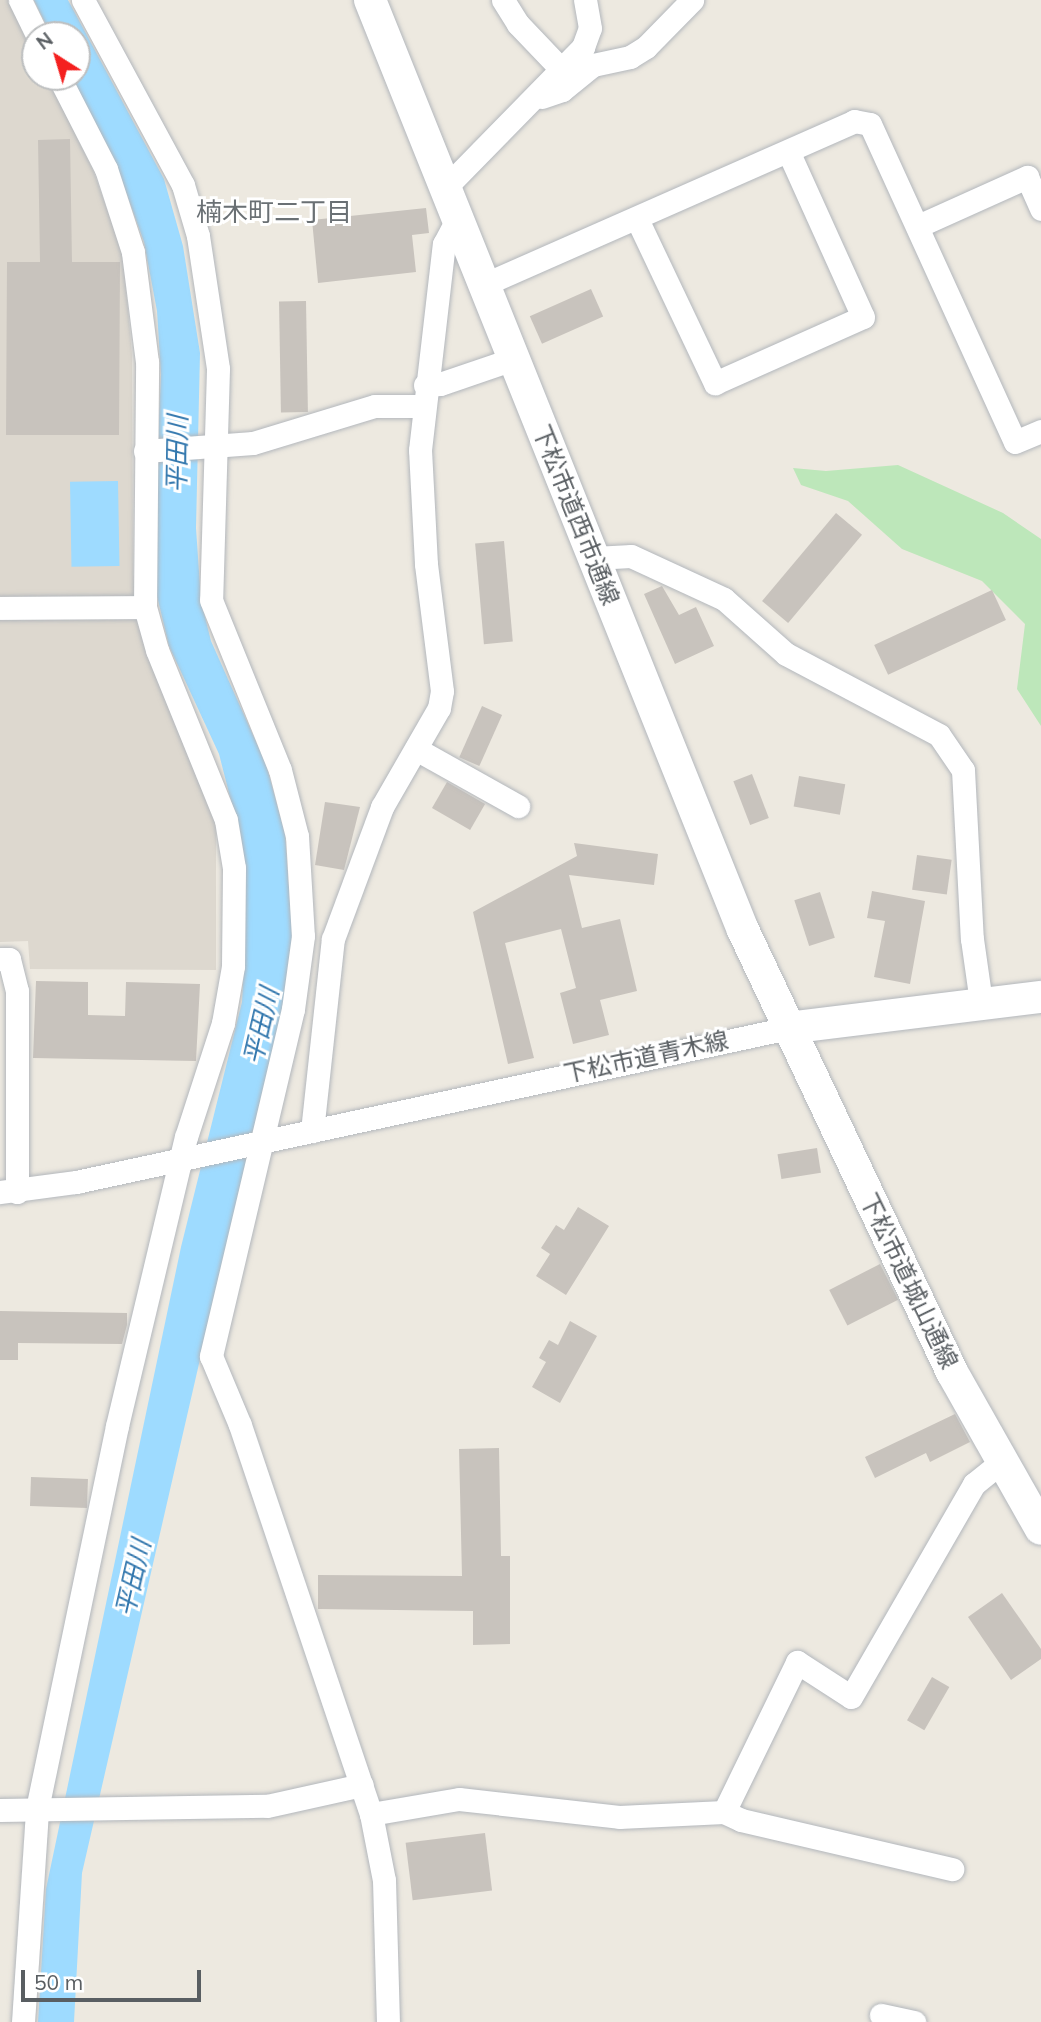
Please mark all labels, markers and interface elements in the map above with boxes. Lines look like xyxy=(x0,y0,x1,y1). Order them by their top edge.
north arrow xyxy=(21,21,91,91)
text: N xyxy=(32,27,58,55)
district label: 楠木町二丁目 xyxy=(196,196,352,228)
water label: 平田川 xyxy=(161,415,193,493)
street label: 下松市道西市通線 xyxy=(527,421,625,609)
water label: 平田川 xyxy=(237,984,285,1068)
street label: 下松市道青木線 xyxy=(561,1025,731,1089)
street label: 下松市道城山通線 xyxy=(854,1188,964,1374)
water label: 平田川 xyxy=(109,1536,157,1620)
scale bar xyxy=(24,1955,205,1999)
text: 50 m xyxy=(34,1969,83,1995)

